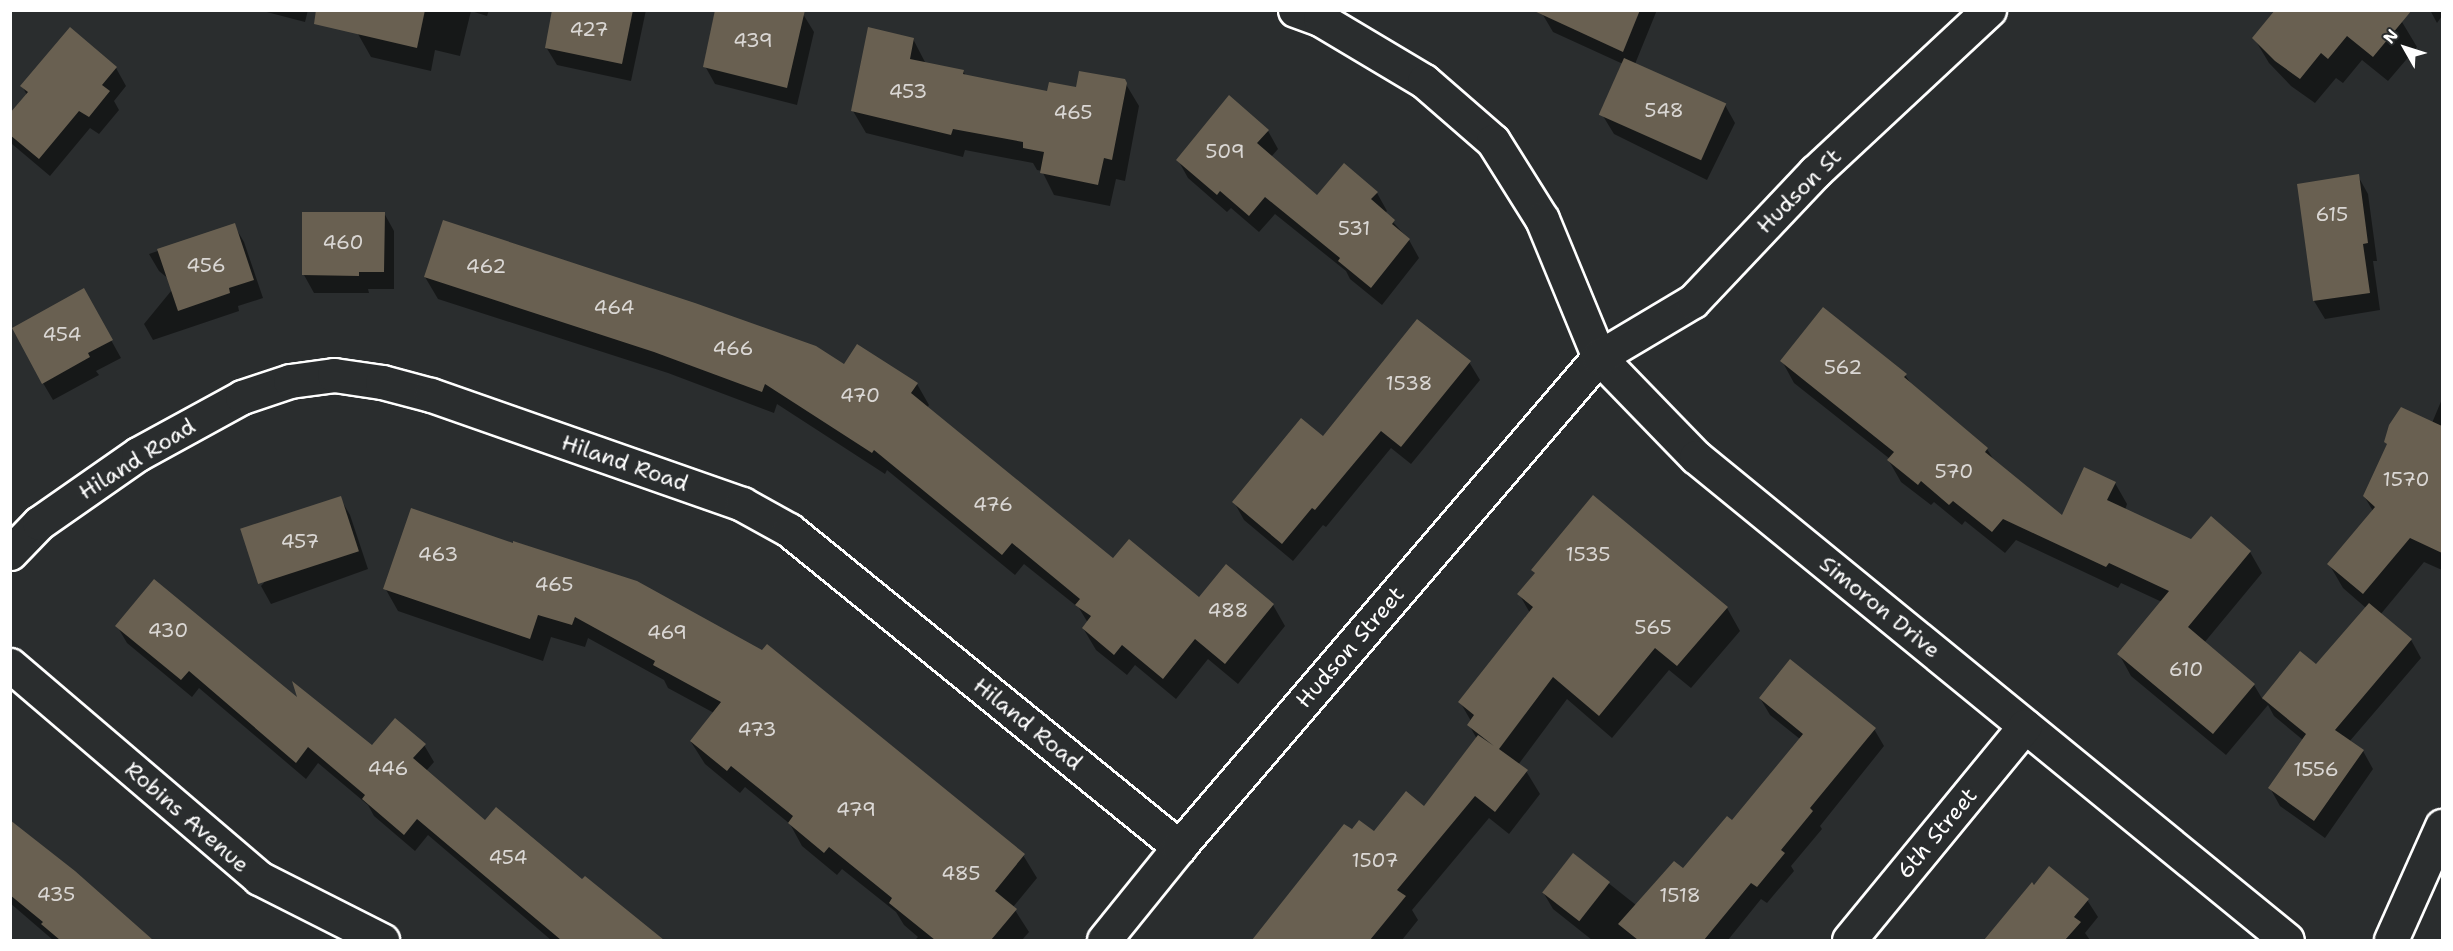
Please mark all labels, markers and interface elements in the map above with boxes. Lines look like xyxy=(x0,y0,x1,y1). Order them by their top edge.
house number: 427 xyxy=(569,17,609,41)
north arrow xyxy=(2375,18,2435,78)
text: N xyxy=(2378,25,2403,48)
house number: 439 xyxy=(733,28,773,52)
house number: 453 xyxy=(889,79,927,103)
house number: 548 xyxy=(1644,98,1684,122)
house number: 465 xyxy=(1053,100,1093,124)
house number: 509 xyxy=(1205,139,1245,163)
street label: Hudson St xyxy=(1751,143,1847,239)
house number: 615 xyxy=(2316,202,2348,226)
house number: 531 xyxy=(1338,216,1370,240)
house number: 460 xyxy=(322,230,364,254)
house number: 456 xyxy=(186,253,226,277)
house number: 462 xyxy=(466,254,506,278)
house number: 464 xyxy=(594,295,634,319)
house number: 454 xyxy=(42,322,82,346)
house number: 466 xyxy=(712,336,754,360)
house number: 562 xyxy=(1824,355,1862,379)
house number: 1538 xyxy=(1386,371,1432,395)
house number: 470 xyxy=(840,383,880,407)
street label: Hiland Road xyxy=(74,413,200,505)
street label: Hiland Road xyxy=(558,429,692,497)
house number: 570 xyxy=(1935,459,1973,483)
house number: 1570 xyxy=(2383,467,2429,491)
house number: 476 xyxy=(973,492,1013,516)
house number: 457 xyxy=(281,529,319,553)
house number: 463 xyxy=(418,542,458,566)
house number: 1535 xyxy=(1565,542,1611,566)
street label: Simoron Drive xyxy=(1814,550,1946,664)
house number: 465 xyxy=(534,572,574,596)
street label: Hudson Street xyxy=(1290,581,1410,713)
house number: 488 xyxy=(1207,598,1249,622)
house number: 565 xyxy=(1634,615,1672,639)
house number: 430 xyxy=(148,618,188,642)
house number: 469 xyxy=(647,620,687,644)
house number: 610 xyxy=(2169,657,2203,681)
street label: Hiland Road xyxy=(968,672,1088,776)
house number: 473 xyxy=(737,717,777,741)
street label: Robins Avenue xyxy=(120,756,254,878)
house number: 446 xyxy=(367,756,409,780)
house number: 1556 xyxy=(2293,757,2339,781)
street label: 6th Street xyxy=(1891,782,1983,884)
house number: 479 xyxy=(836,797,876,821)
house number: 454 xyxy=(488,845,528,869)
house number: 1507 xyxy=(1352,848,1398,872)
house number: 485 xyxy=(941,861,981,885)
house number: 435 xyxy=(37,882,75,906)
house number: 1518 xyxy=(1659,883,1701,907)

